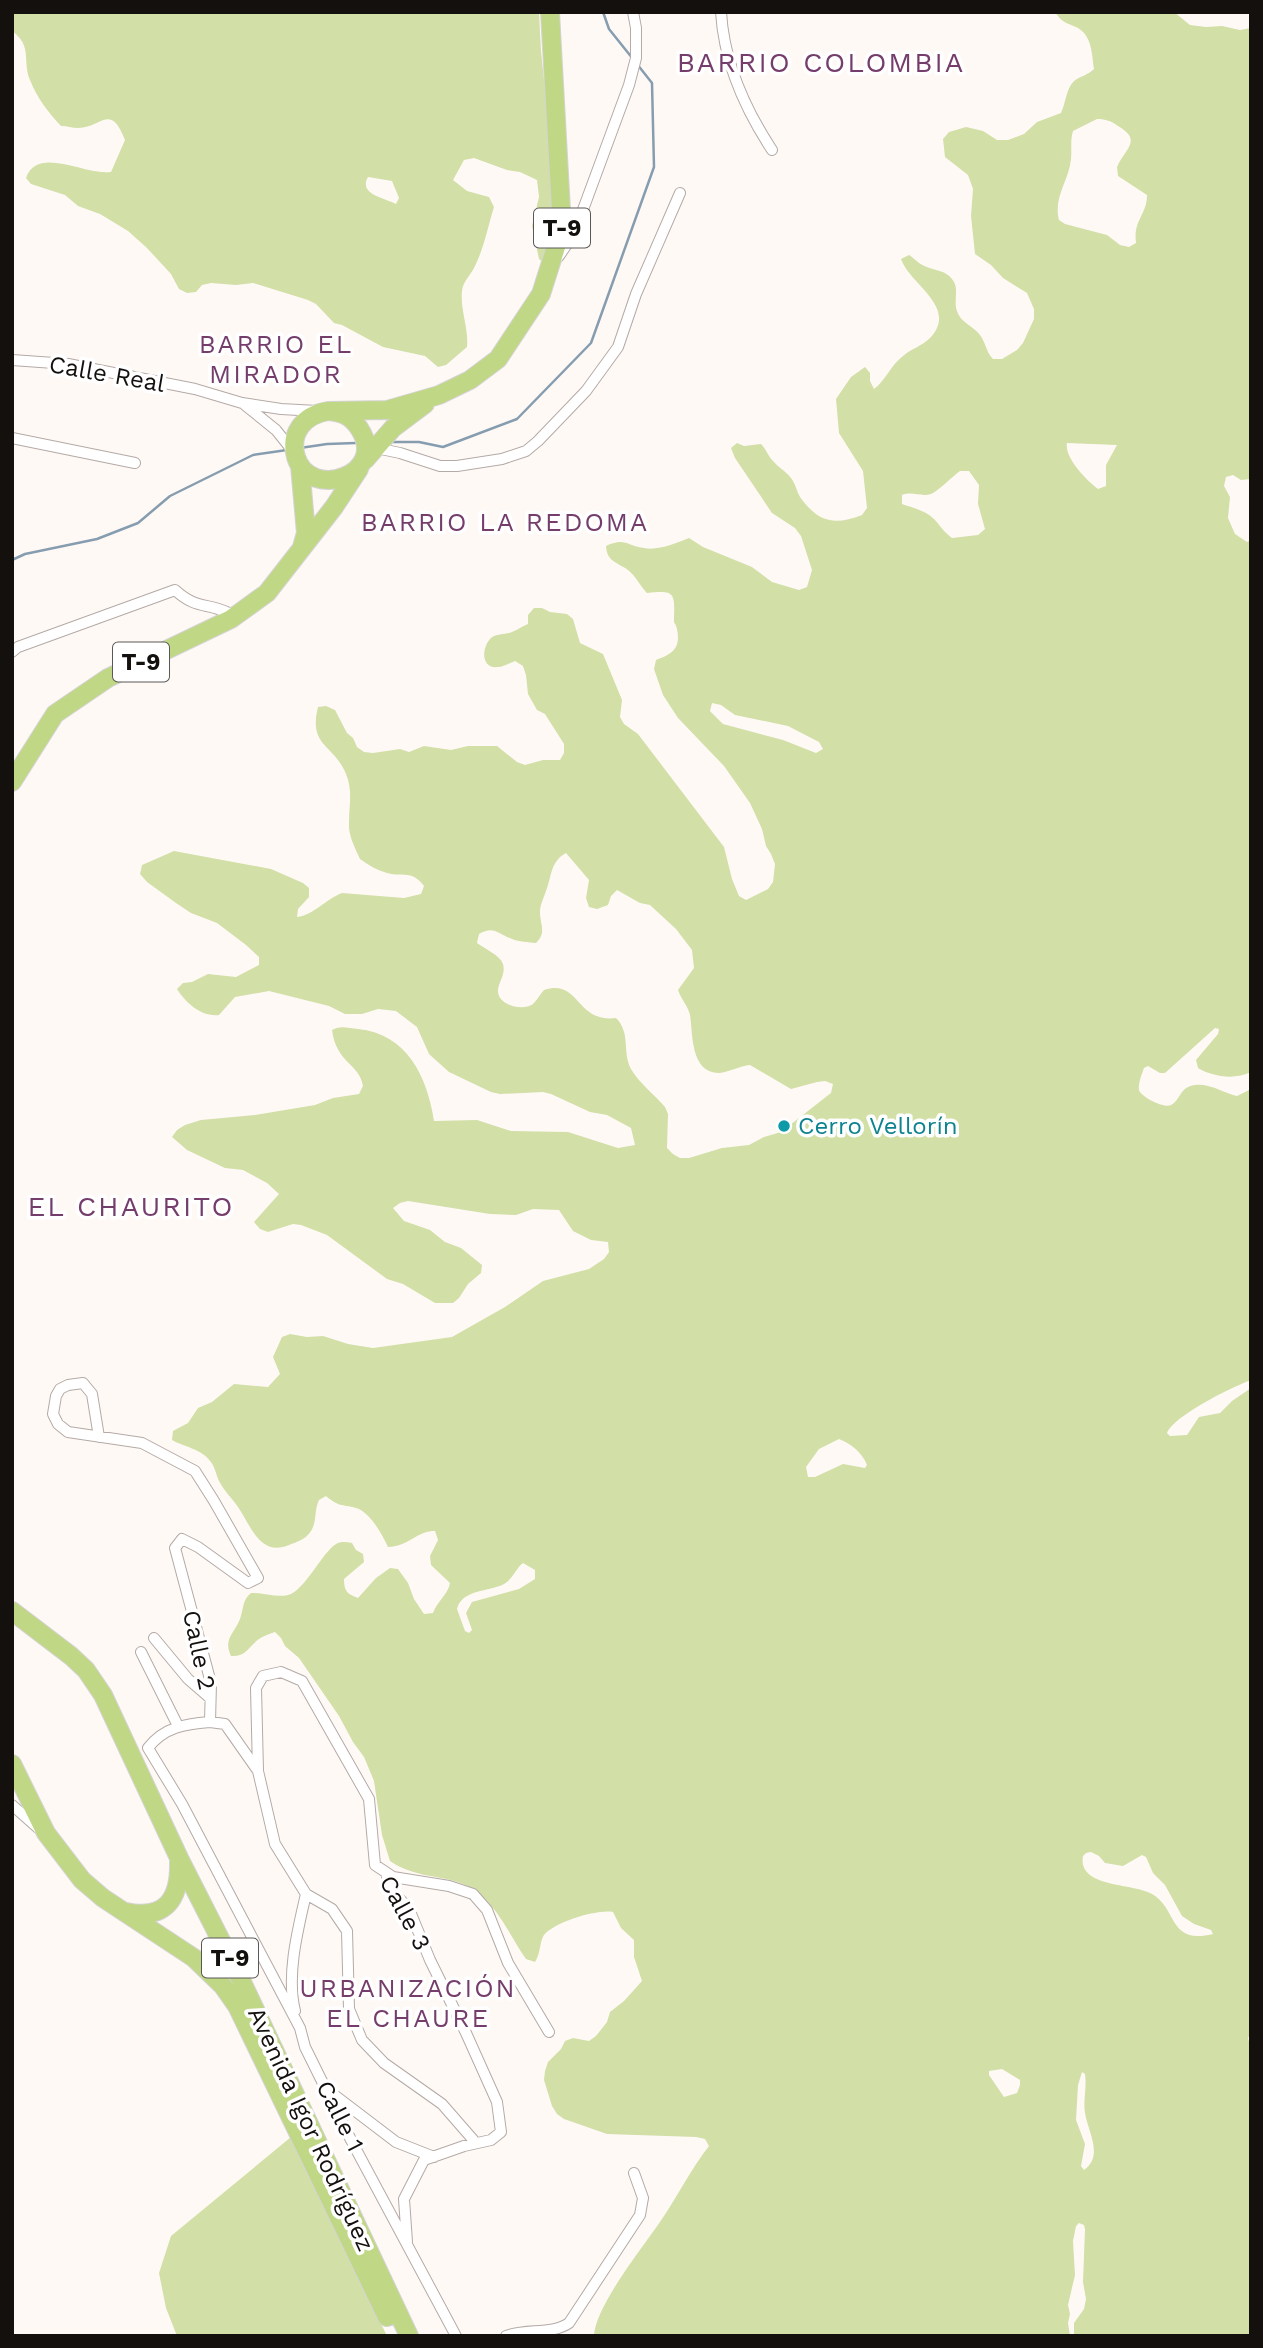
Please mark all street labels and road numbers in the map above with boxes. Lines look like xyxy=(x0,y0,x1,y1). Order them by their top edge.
road number: T-9 xyxy=(534,208,590,247)
street label: Calle Real xyxy=(47,350,168,398)
road number: T-9 xyxy=(113,642,169,682)
street label: Calle 2 xyxy=(177,1608,221,1692)
street label: Calle 3 xyxy=(374,1871,436,1955)
road number: T-9 xyxy=(202,1938,258,1978)
street label: Avenida Igor Rodríguez xyxy=(242,2003,380,2255)
street label: Calle 1 xyxy=(310,2076,370,2156)

